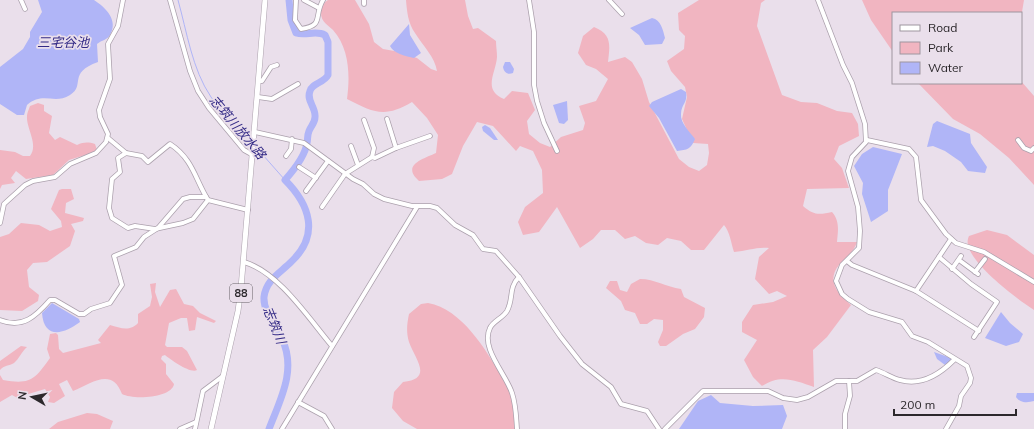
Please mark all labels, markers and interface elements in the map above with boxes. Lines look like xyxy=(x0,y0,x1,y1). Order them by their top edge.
legend xyxy=(892,12,1022,84)
text: Road xyxy=(928,20,957,35)
water label: 三宅谷池 xyxy=(37,34,91,50)
text: Park xyxy=(928,40,954,55)
text: Water xyxy=(928,60,964,75)
water label: 志筑川放水路 xyxy=(207,92,270,163)
road number: 88 xyxy=(230,284,252,302)
water label: 志筑川 xyxy=(260,304,290,348)
north arrow xyxy=(12,377,52,417)
text: N xyxy=(15,390,30,401)
scale bar xyxy=(894,391,1016,417)
text: 200 m xyxy=(900,397,935,412)

